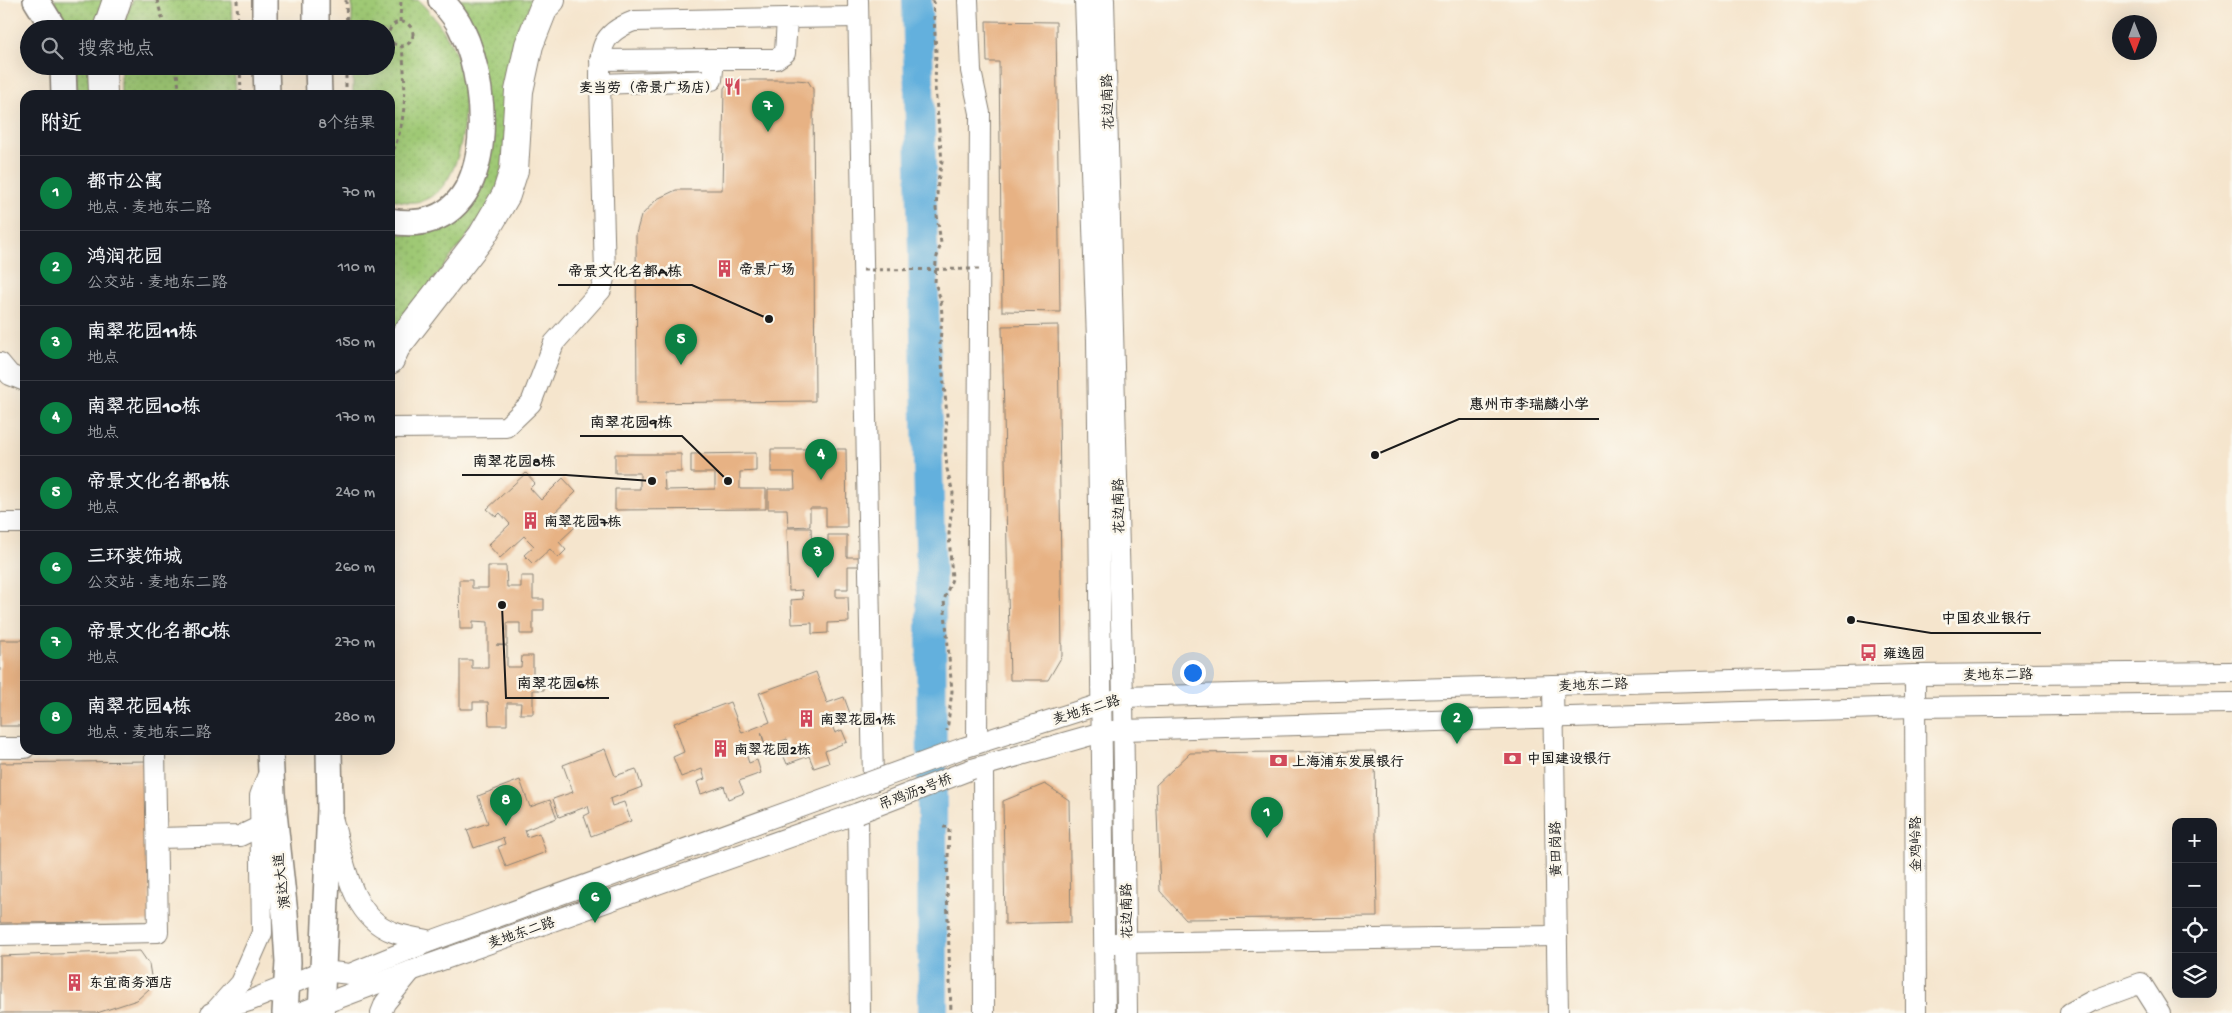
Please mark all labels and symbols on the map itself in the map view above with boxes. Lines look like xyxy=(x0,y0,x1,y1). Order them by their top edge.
north arrow xyxy=(2112,15,2157,60)
street label: 花边南路 xyxy=(1099,74,1119,130)
restaurant icon: 麦当劳（帝景广场店） xyxy=(723,77,743,97)
place label: 麦当劳（帝景广场店） xyxy=(579,80,719,98)
pin: 7 xyxy=(752,91,784,132)
callout: 帝景文化名都A栋 xyxy=(558,255,692,285)
building icon: 帝景广场 xyxy=(715,259,735,279)
place label: 帝景广场 xyxy=(739,262,795,280)
text: 帝景文化名都A栋 xyxy=(568,264,682,282)
pin: 5 xyxy=(665,324,697,365)
callout: 惠州市李瑞麟小学 xyxy=(1459,389,1599,419)
text: 惠州市李瑞麟小学 xyxy=(1469,397,1589,415)
callout: 南翠花园9栋 xyxy=(580,406,682,436)
text: 南翠花园9栋 xyxy=(590,415,672,433)
pin: 4 xyxy=(805,439,837,480)
callout: 南翠花园8栋 xyxy=(462,445,566,475)
text: 南翠花园8栋 xyxy=(472,454,556,472)
street label: 花边南路 xyxy=(1111,478,1129,534)
building icon: 南翠花园7栋 xyxy=(520,511,540,531)
place label: 南翠花园7栋 xyxy=(544,514,621,532)
pin: 3 xyxy=(802,537,834,578)
callout: 中国农业银行 xyxy=(1931,603,2041,633)
text: 中国农业银行 xyxy=(1941,611,2031,629)
bus stop icon: 雍逸园 xyxy=(1859,643,1879,663)
place label: 雍逸园 xyxy=(1883,646,1925,664)
your location xyxy=(1180,660,1206,686)
street label: 麦地东二路 xyxy=(1963,666,2033,686)
callout: 南翠花园6栋 xyxy=(506,668,609,698)
text: 南翠花园6栋 xyxy=(517,676,599,694)
street label: 麦地东二路 xyxy=(1558,676,1628,696)
street label: 麦地东二路 xyxy=(1050,692,1123,730)
pin: 2 xyxy=(1441,703,1473,744)
building icon: 南翠花园1栋 xyxy=(796,709,816,729)
place label: 南翠花园1栋 xyxy=(820,712,896,730)
building icon: 南翠花园2栋 xyxy=(710,739,730,759)
place label: 南翠花园2栋 xyxy=(734,742,811,760)
bank icon: 中国建设银行 xyxy=(1503,748,1523,768)
bank icon: 上海浦东发展银行 xyxy=(1268,751,1288,771)
place label: 中国建设银行 xyxy=(1527,751,1611,769)
place label: 上海浦东发展银行 xyxy=(1292,754,1404,772)
street label: 吊鸡沥3号桥 xyxy=(876,771,955,815)
pin: 8 xyxy=(490,785,522,826)
pin: 1 xyxy=(1251,797,1283,838)
street label: 金鸡岭路 xyxy=(1908,816,1926,872)
street label: 黄田岗路 xyxy=(1548,821,1566,877)
street label: 演达大道 xyxy=(272,852,295,910)
pin: 6 xyxy=(579,882,611,923)
street label: 花边南路 xyxy=(1119,883,1137,939)
street label: 麦地东二路 xyxy=(486,914,558,954)
building icon: 东宜商务酒店 xyxy=(65,972,85,992)
place label: 东宜商务酒店 xyxy=(89,975,173,993)

